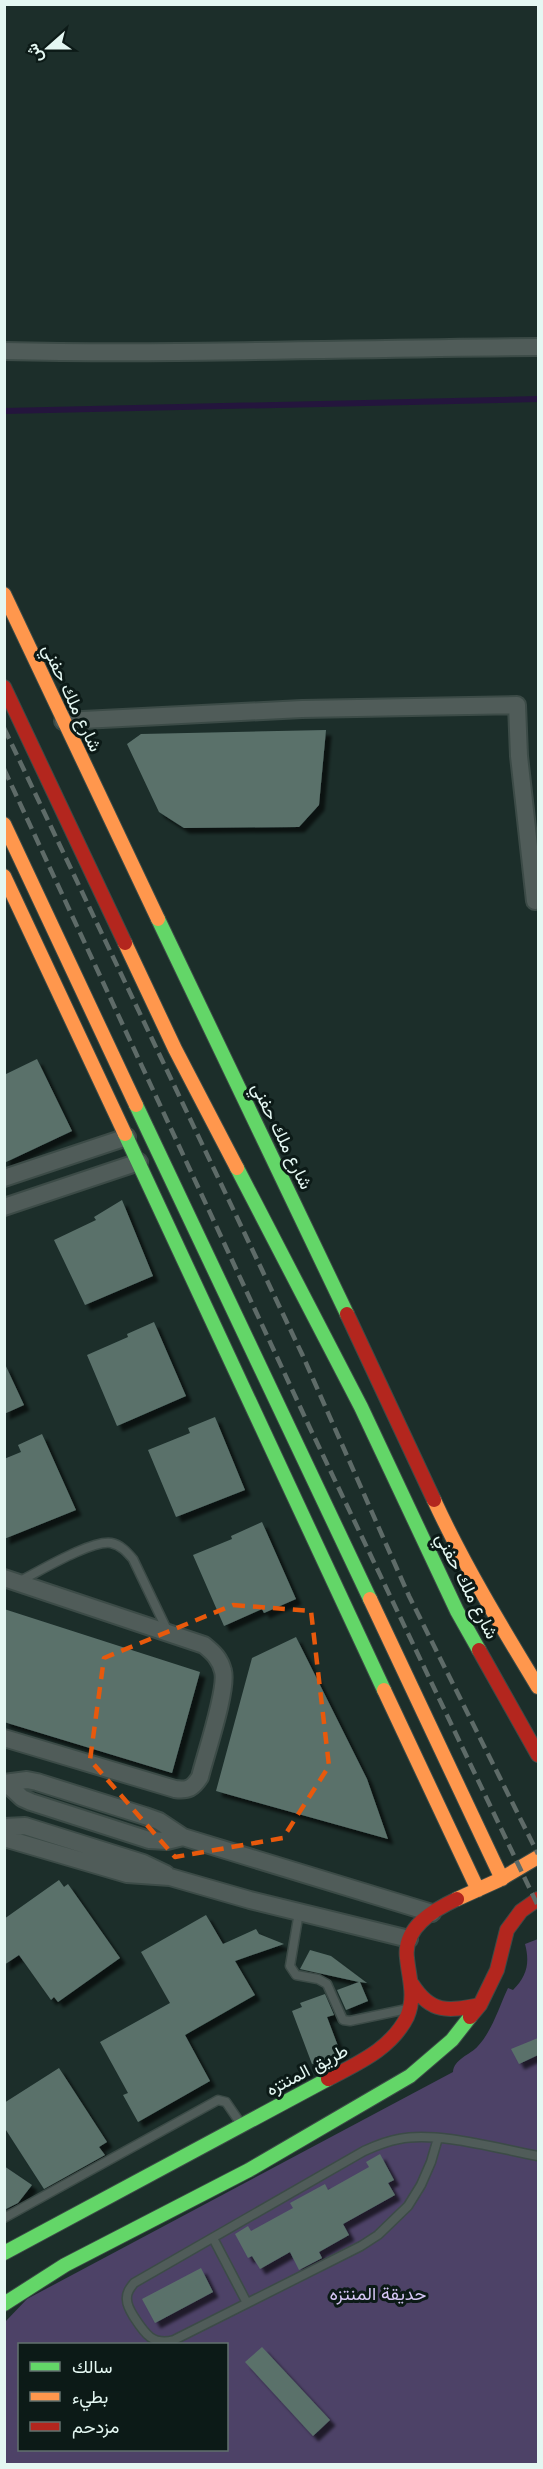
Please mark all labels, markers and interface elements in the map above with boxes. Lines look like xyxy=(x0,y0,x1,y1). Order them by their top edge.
north arrow xyxy=(18,18,78,78)
text: ش xyxy=(21,40,48,66)
street label: شارع ملك حفني xyxy=(34,640,107,757)
street label: شارع ملك حفني xyxy=(243,1079,318,1195)
street label: شارع ملك حفني xyxy=(427,1529,504,1645)
street label: طريق المنتزه xyxy=(262,2038,352,2102)
park label: حديقة المنتزه xyxy=(330,2282,426,2306)
legend xyxy=(18,2343,228,2451)
text: سالك xyxy=(72,2355,112,2379)
text: بطيء xyxy=(72,2385,108,2412)
text: مزدحم xyxy=(72,2415,119,2439)

